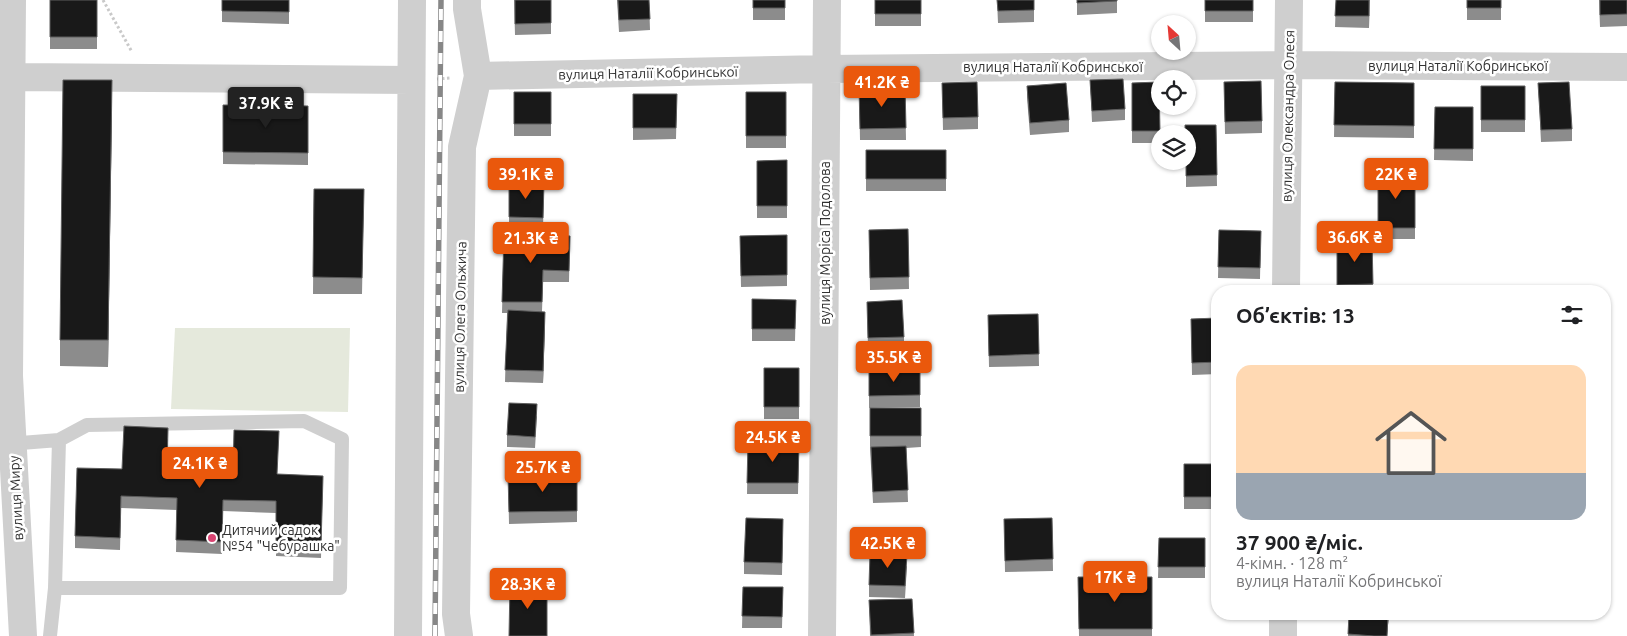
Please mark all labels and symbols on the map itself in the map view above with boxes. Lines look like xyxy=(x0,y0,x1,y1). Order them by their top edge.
north arrow xyxy=(1151,15,1196,60)
street label: вулиця Олександра Олеся xyxy=(1278,30,1298,202)
street label: вулиця Наталії Кобринської xyxy=(1368,58,1549,74)
street label: вулиця Наталії Кобринської xyxy=(963,59,1144,75)
street label: вулиця Наталії Кобринської xyxy=(558,63,739,83)
pin: 41.2K ₴ xyxy=(836,66,928,108)
pin: 37.9K ₴ xyxy=(220,86,312,129)
pin: 39.1K ₴ xyxy=(480,158,572,200)
pin: 22K ₴ xyxy=(1361,158,1431,200)
street label: вулиця Моріса Подолова xyxy=(817,161,833,325)
pin: 36.6K ₴ xyxy=(1309,220,1401,263)
pin: 21.3K ₴ xyxy=(485,222,577,264)
street label: вулиця Олега Ольжича xyxy=(451,241,469,393)
pin: 35.5K ₴ xyxy=(848,340,940,383)
pin: 24.5K ₴ xyxy=(727,420,819,463)
pin: 24.1K ₴ xyxy=(154,446,246,489)
pin: 25.7K ₴ xyxy=(497,450,589,493)
street label: вулиця Миру xyxy=(6,455,26,541)
place label: Дитячий садок №54 "Чебурашка" xyxy=(222,522,340,554)
pin: 42.5K ₴ xyxy=(842,526,934,569)
marker: Дитячий садок №54 "Чебурашка" xyxy=(206,532,218,544)
pin: 17K ₴ xyxy=(1080,560,1150,603)
pin: 28.3K ₴ xyxy=(482,568,574,610)

